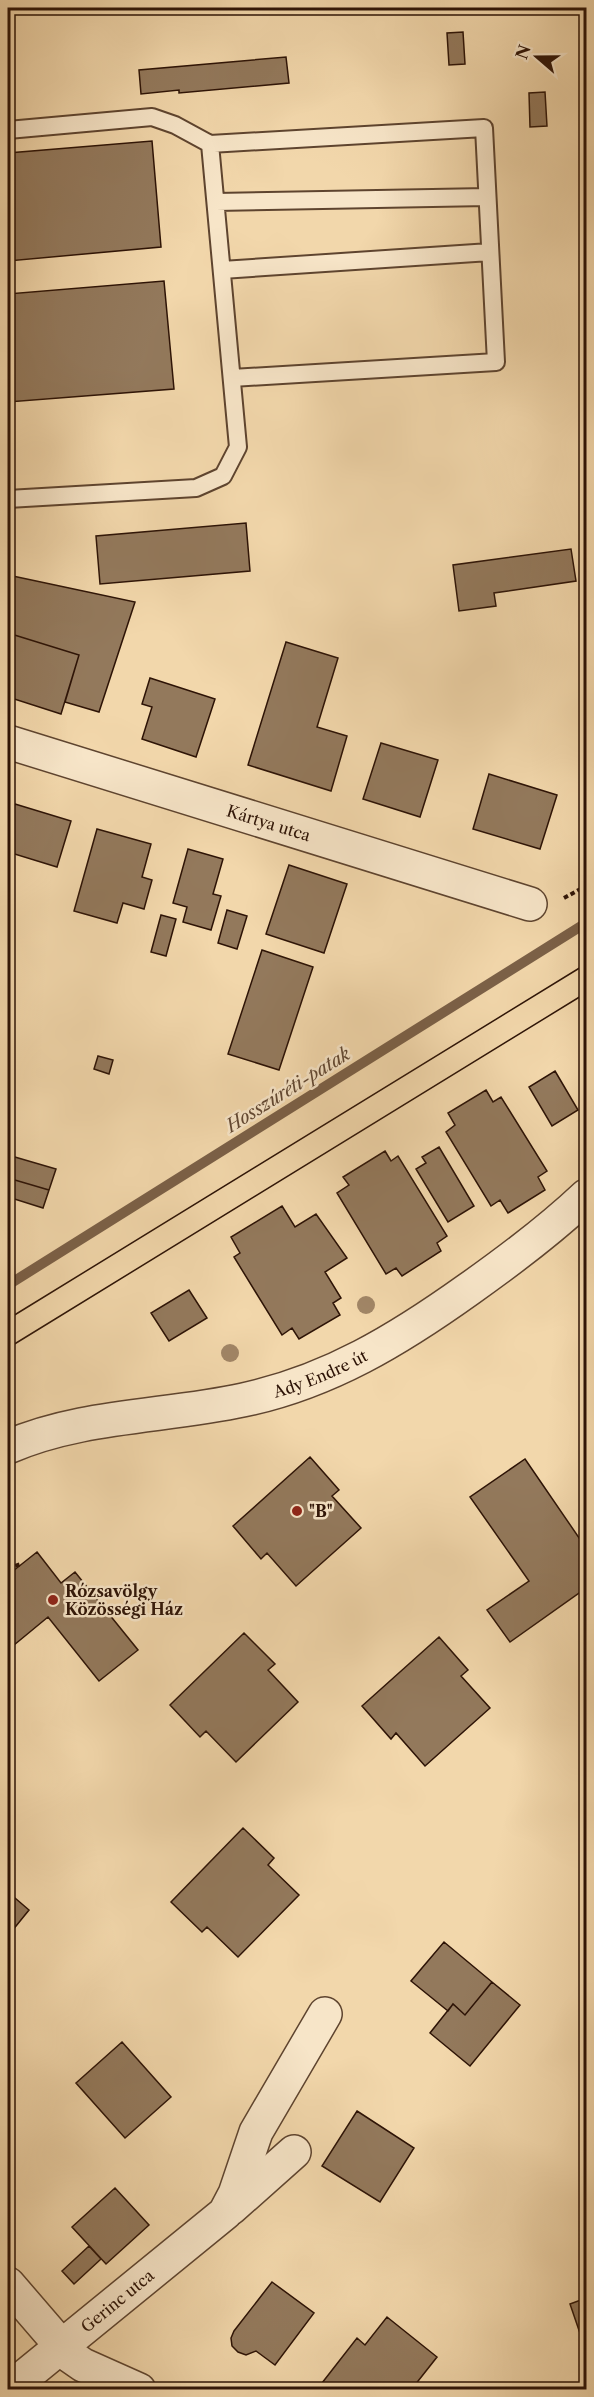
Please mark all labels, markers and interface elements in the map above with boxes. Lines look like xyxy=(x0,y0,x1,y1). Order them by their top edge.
north arrow xyxy=(507,27,567,87)
text: N xyxy=(511,42,535,62)
street label: Kártya utca xyxy=(224,801,314,845)
water label: Hosszúréti-patak xyxy=(220,1043,355,1138)
street label: Ady Endre út xyxy=(270,1345,371,1402)
place label: "B" xyxy=(309,1501,333,1521)
marker: "B" xyxy=(290,1504,304,1518)
place label: Rózsavölgy Közösségi Ház xyxy=(65,1581,183,1619)
marker: Rózsavölgy Közösségi Ház xyxy=(46,1593,60,1607)
street label: Gerinc utca xyxy=(77,2265,158,2337)

